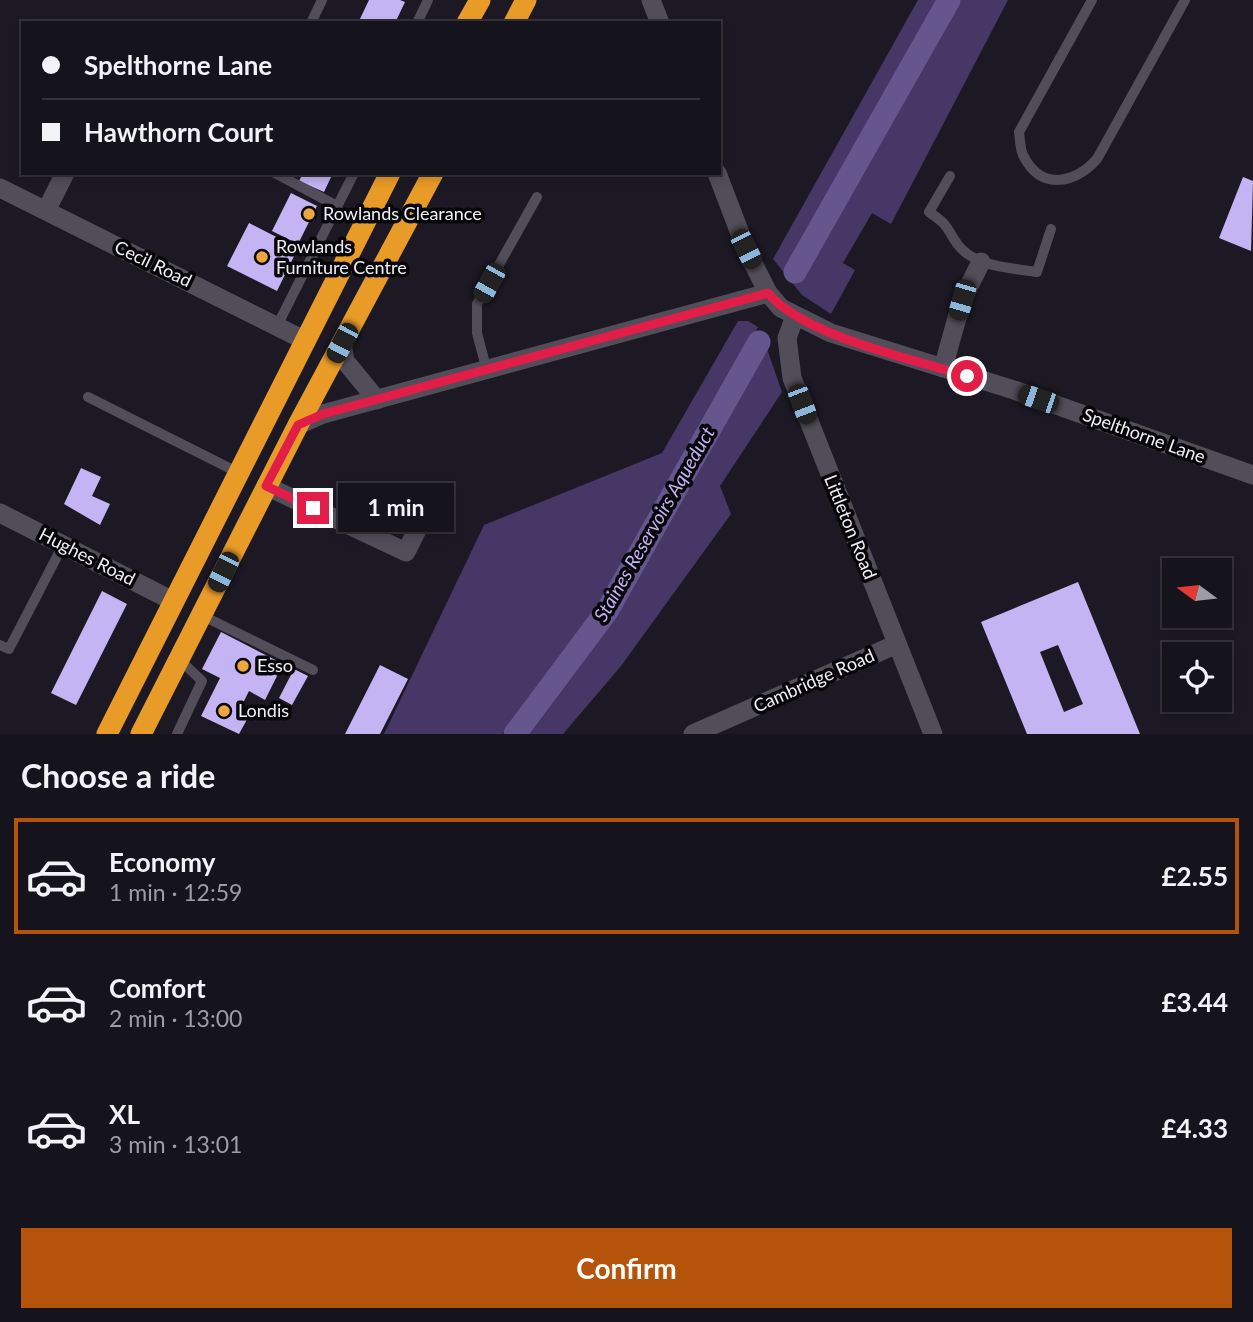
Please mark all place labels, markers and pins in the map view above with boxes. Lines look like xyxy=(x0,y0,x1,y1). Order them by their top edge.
place label: Rowlands Clearance xyxy=(323,202,482,224)
marker: Rowlands Clearance xyxy=(301,206,317,222)
place label: Rowlands Furniture Centre xyxy=(276,235,407,278)
marker: Rowlands Furniture Centre xyxy=(254,249,270,265)
place label: Esso xyxy=(257,654,293,676)
marker: Esso xyxy=(235,658,251,674)
place label: Londis xyxy=(238,699,289,721)
marker: Londis xyxy=(216,703,232,719)

